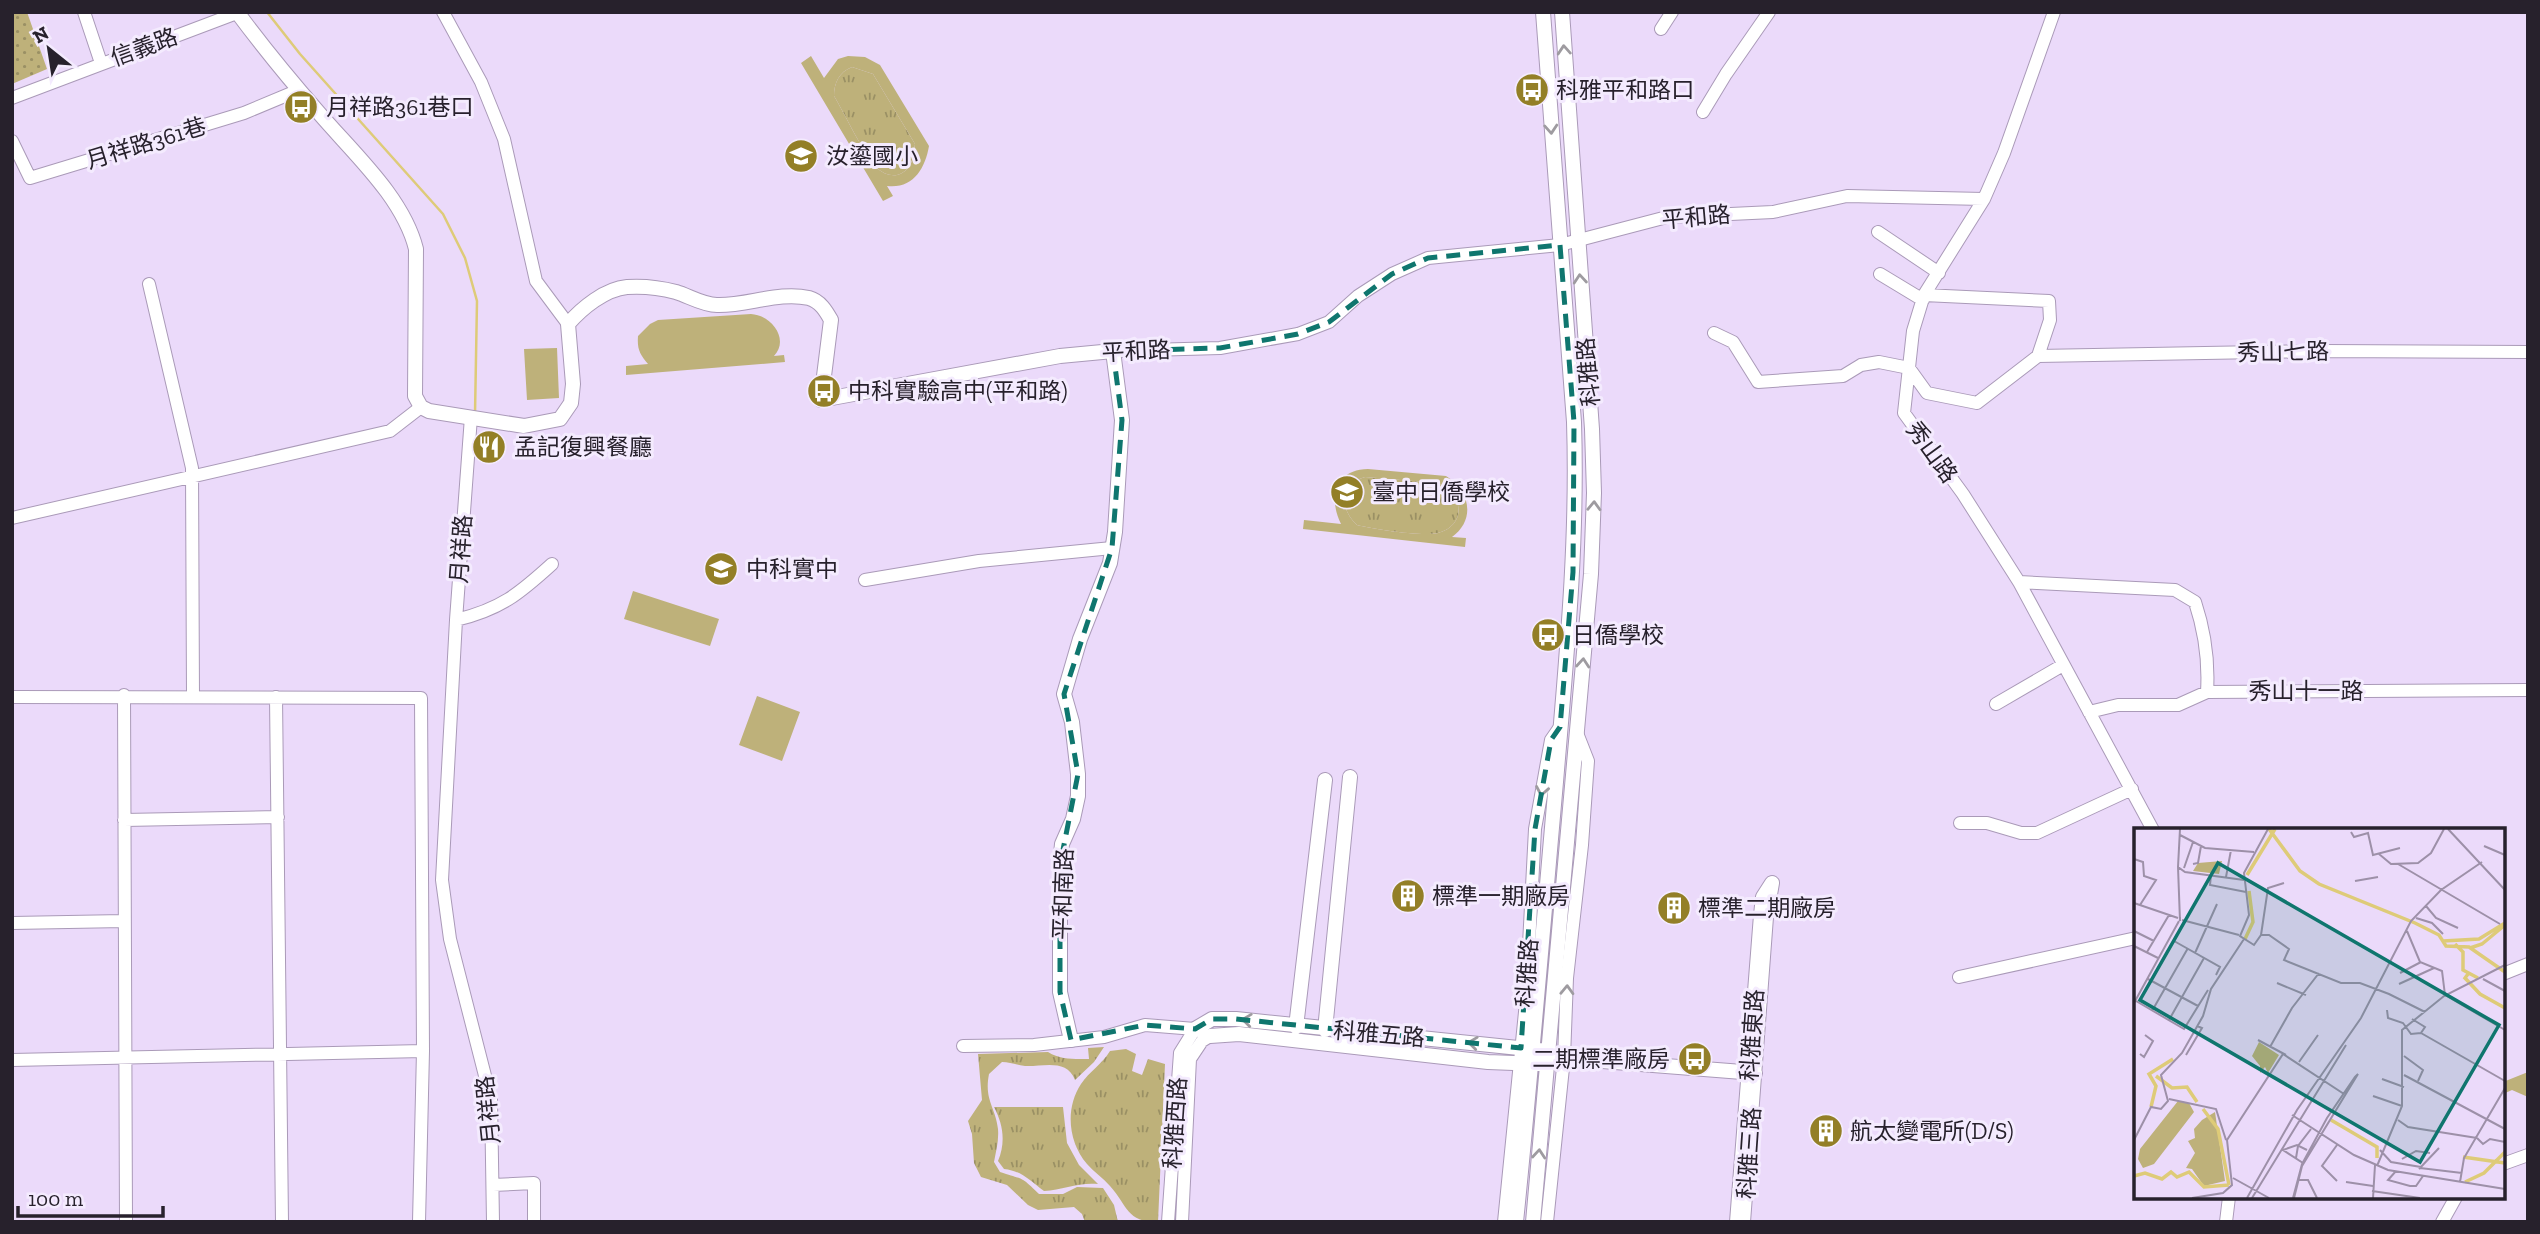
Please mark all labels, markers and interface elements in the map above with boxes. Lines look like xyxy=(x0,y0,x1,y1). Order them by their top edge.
north arrow xyxy=(14,14,84,84)
text: N xyxy=(29,21,53,48)
street label: 信義路 xyxy=(107,22,181,72)
one-way arrow xyxy=(1557,44,1572,55)
bus stop icon: 科雅平和路口 xyxy=(1513,71,1551,109)
place label: 科雅平和路口 xyxy=(1556,76,1694,104)
bus stop icon: 月祥路361巷口 xyxy=(282,88,320,126)
place label: 月祥路361巷口 xyxy=(326,93,473,121)
street label: 月祥路361巷 xyxy=(82,111,210,175)
one-way arrow xyxy=(1543,124,1558,135)
school or university icon: 汝鎏國小 xyxy=(782,137,820,175)
place label: 汝鎏國小 xyxy=(826,142,918,170)
street label: 平和路 xyxy=(1660,200,1732,234)
one-way arrow xyxy=(1573,273,1588,284)
street label: 平和路 xyxy=(1101,335,1171,367)
street label: 科雅路 xyxy=(1571,336,1605,408)
street label: 秀山七路 xyxy=(2237,337,2329,367)
bus stop icon: 中科實驗高中(平和路) xyxy=(805,372,843,410)
place label: 中科實驗高中(平和路) xyxy=(848,377,1068,405)
street label: 秀山路 xyxy=(1900,416,1964,488)
restaurant icon: 孟記復興餐廳 xyxy=(470,428,508,466)
place label: 孟記復興餐廳 xyxy=(514,433,652,461)
school or university icon: 臺中日僑學校 xyxy=(1328,473,1366,511)
place label: 臺中日僑學校 xyxy=(1372,478,1510,506)
one-way arrow xyxy=(1586,500,1601,511)
street label: 月祥路 xyxy=(445,514,477,584)
school or university icon: 中科實中 xyxy=(702,550,740,588)
place label: 中科實中 xyxy=(746,555,838,583)
bus stop icon: 日僑學校 xyxy=(1529,616,1567,654)
place label: 日僑學校 xyxy=(1572,621,1664,649)
one-way arrow xyxy=(1575,658,1590,669)
street label: 秀山十一路 xyxy=(2249,677,2364,705)
one-way arrow xyxy=(1535,785,1550,797)
inset map xyxy=(2134,828,2505,1199)
street label: 平和南路 xyxy=(1047,848,1079,940)
building icon: 標準一期廠房 xyxy=(1389,877,1427,915)
place label: 標準一期廠房 xyxy=(1432,882,1570,910)
building icon: 標準二期廠房 xyxy=(1655,889,1693,927)
place label: 標準二期廠房 xyxy=(1698,894,1836,922)
street label: 科雅路 xyxy=(1511,938,1543,1008)
one-way arrow xyxy=(1559,984,1574,995)
street label: 科雅東路 xyxy=(1735,988,1769,1082)
one-way arrow xyxy=(1241,1013,1253,1028)
street label: 科雅五路 xyxy=(1332,1016,1426,1052)
one-way arrow xyxy=(1468,1035,1479,1050)
bus stop icon: 二期標準廠房 xyxy=(1676,1040,1714,1078)
place label: 二期標準廠房 xyxy=(1532,1045,1670,1073)
street label: 月祥路 xyxy=(470,1074,506,1146)
street label: 科雅西路 xyxy=(1158,1076,1192,1170)
street label: 科雅三路 xyxy=(1732,1106,1766,1200)
building icon: 航太變電所(D/S) xyxy=(1807,1112,1845,1150)
place label: 航太變電所(D/S) xyxy=(1850,1117,2014,1145)
one-way arrow xyxy=(1531,1148,1546,1159)
scale bar xyxy=(18,1174,163,1218)
text: 100 m xyxy=(28,1186,83,1211)

